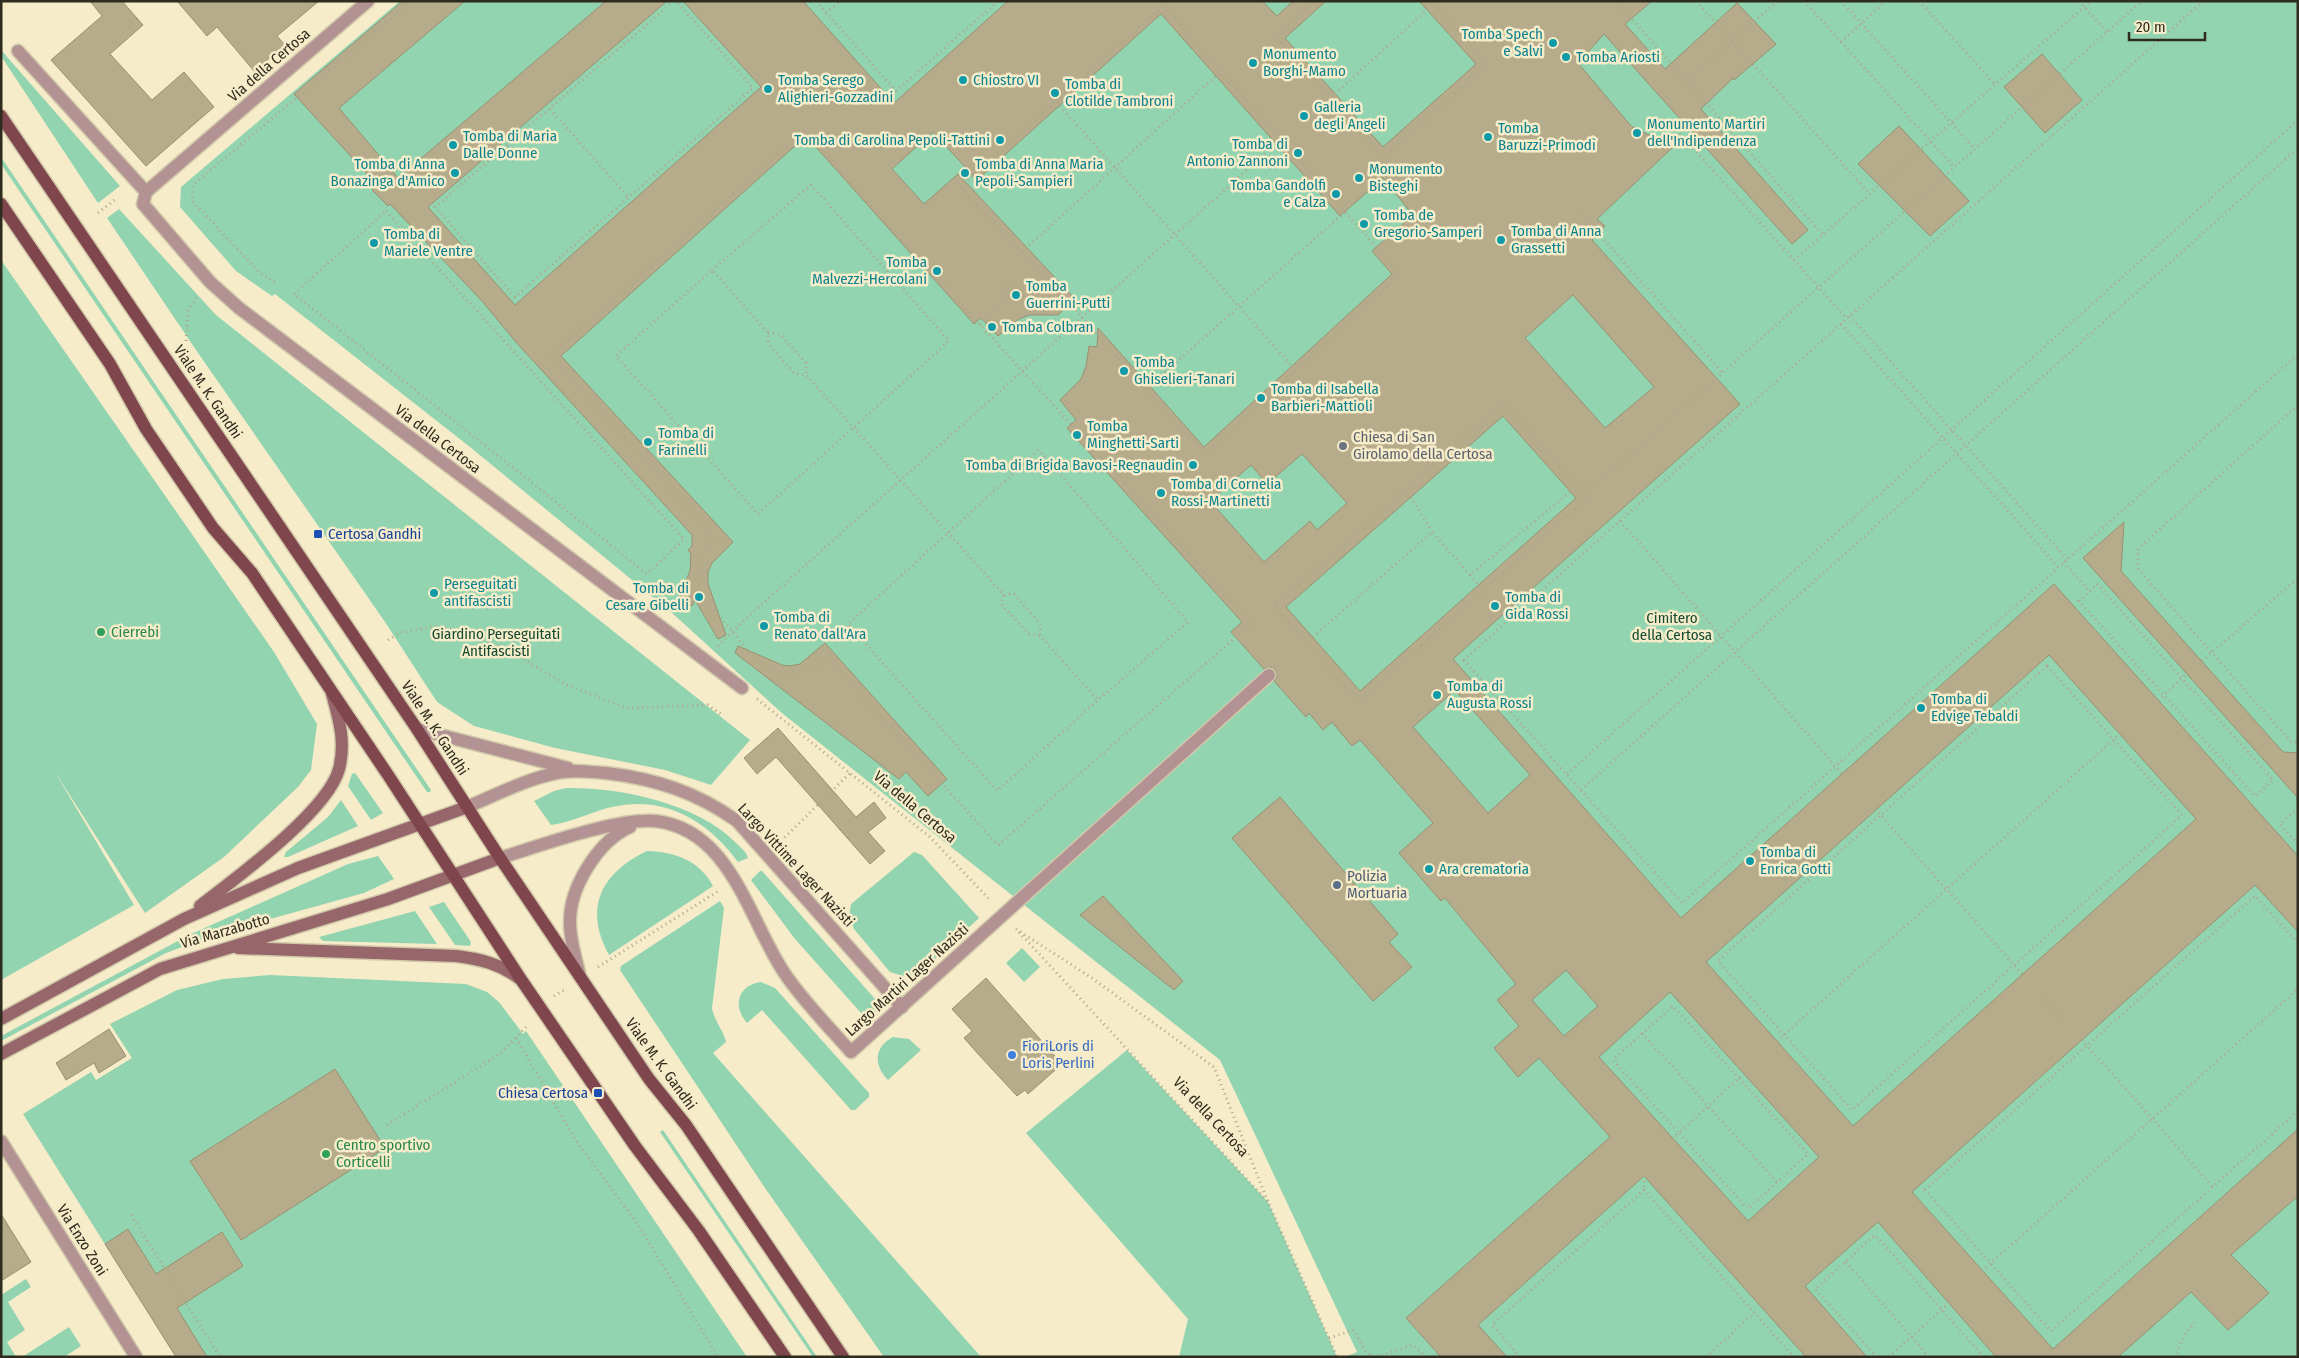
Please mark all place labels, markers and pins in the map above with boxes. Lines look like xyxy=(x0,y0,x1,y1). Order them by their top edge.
place label: Tomba Spech e Salvi xyxy=(1462,25,1543,60)
marker: Tomba Spech e Salvi xyxy=(1547,37,1559,49)
place label: Monumento Borghi-Mamo xyxy=(1263,45,1346,80)
place label: Tomba Ariosti xyxy=(1576,48,1660,66)
marker: Tomba Ariosti xyxy=(1560,51,1572,63)
marker: Monumento Borghi-Mamo xyxy=(1247,57,1259,69)
place label: Tomba Serego Alighieri-Gozzadini xyxy=(778,71,893,106)
place label: Chiostro VI xyxy=(973,71,1039,89)
marker: Chiostro VI xyxy=(957,74,969,86)
place label: Tomba di Clotilde Tambroni xyxy=(1065,75,1173,110)
marker: Tomba Serego Alighieri-Gozzadini xyxy=(762,83,774,95)
marker: Tomba di Clotilde Tambroni xyxy=(1049,87,1061,99)
place label: Galleria degli Angeli xyxy=(1314,98,1386,133)
marker: Galleria degli Angeli xyxy=(1298,110,1310,122)
place label: Monumento Martiri dell'Indipendenza xyxy=(1647,115,1765,150)
place label: Tomba Baruzzi-Primodì xyxy=(1498,119,1596,154)
place label: Tomba di Maria Dalle Donne xyxy=(463,127,557,162)
marker: Monumento Martiri dell'Indipendenza xyxy=(1631,127,1643,139)
place label: Tomba di Carolina Pepoli-Tattini xyxy=(794,131,990,149)
marker: Tomba Baruzzi-Primodì xyxy=(1482,131,1494,143)
marker: Tomba di Carolina Pepoli-Tattini xyxy=(994,134,1006,146)
place label: Tomba di Antonio Zannoni xyxy=(1187,135,1288,170)
marker: Tomba di Maria Dalle Donne xyxy=(447,139,459,151)
marker: Tomba di Antonio Zannoni xyxy=(1292,147,1304,159)
place label: Tomba di Anna Bonazinga d'Amico xyxy=(331,155,445,190)
place label: Tomba di Anna Maria Pepoli-Sampieri xyxy=(975,155,1104,190)
place label: Monumento Bisteghi xyxy=(1369,160,1443,195)
marker: Tomba di Anna Bonazinga d'Amico xyxy=(449,167,461,179)
marker: Tomba di Anna Maria Pepoli-Sampieri xyxy=(959,167,971,179)
marker: Monumento Bisteghi xyxy=(1353,172,1365,184)
place label: Tomba Gandolfi e Calza xyxy=(1230,176,1326,211)
marker: Tomba Gandolfi e Calza xyxy=(1330,188,1342,200)
place label: Tomba de Gregorio-Samperi xyxy=(1374,206,1482,241)
marker: Tomba de Gregorio-Samperi xyxy=(1358,218,1370,230)
place label: Tomba di Anna Grassetti xyxy=(1511,222,1602,257)
place label: Tomba di Mariele Ventre xyxy=(384,225,473,260)
marker: Tomba di Anna Grassetti xyxy=(1495,234,1507,246)
marker: Tomba di Mariele Ventre xyxy=(368,237,380,249)
place label: Tomba Malvezzi-Hercolani xyxy=(812,253,927,288)
marker: Tomba Malvezzi-Hercolani xyxy=(931,265,943,277)
place label: Tomba Guerrini-Putti xyxy=(1026,277,1110,312)
marker: Tomba Guerrini-Putti xyxy=(1010,289,1022,301)
place label: Tomba Colbran xyxy=(1002,318,1093,336)
marker: Tomba Colbran xyxy=(986,321,998,333)
place label: Tomba Ghiselieri-Tanari xyxy=(1134,353,1235,388)
marker: Tomba Ghiselieri-Tanari xyxy=(1118,365,1130,377)
place label: Tomba di Isabella Barbieri-Mattioli xyxy=(1271,380,1379,415)
marker: Tomba di Isabella Barbieri-Mattioli xyxy=(1255,392,1267,404)
place label: Tomba Minghetti-Sarti xyxy=(1087,417,1179,452)
place label: Tomba di Farinelli xyxy=(658,424,714,459)
place label: Chiesa di San Girolamo della Certosa xyxy=(1353,428,1493,463)
marker: Tomba Minghetti-Sarti xyxy=(1071,429,1083,441)
marker: Tomba di Farinelli xyxy=(642,436,654,448)
marker: Chiesa di San Girolamo della Certosa xyxy=(1337,440,1349,452)
place label: Tomba di Brigida Bavosi-Regnaudin xyxy=(966,456,1183,474)
marker: Tomba di Brigida Bavosi-Regnaudin xyxy=(1187,459,1199,471)
place label: Tomba di Cornelia Rossi-Martinetti xyxy=(1171,475,1281,510)
marker: Tomba di Cornelia Rossi-Martinetti xyxy=(1155,487,1167,499)
place label: Certosa Gandhi xyxy=(328,525,421,543)
marker: Certosa Gandhi xyxy=(312,528,324,540)
place label: Perseguitati antifascisti xyxy=(444,575,517,610)
place label: Tomba di Cesare Gibelli xyxy=(605,579,689,614)
marker: Perseguitati antifascisti xyxy=(428,587,440,599)
place label: Tomba di Gida Rossi xyxy=(1505,588,1569,623)
marker: Tomba di Cesare Gibelli xyxy=(693,591,705,603)
marker: Tomba di Gida Rossi xyxy=(1489,600,1501,612)
place label: Tomba di Renato dall'Ara xyxy=(774,608,866,643)
marker: Tomba di Renato dall'Ara xyxy=(758,620,770,632)
place label: Cierrebi xyxy=(111,623,159,641)
marker: Cierrebi xyxy=(95,626,107,638)
place label: Tomba di Augusta Rossi xyxy=(1447,677,1532,712)
marker: Tomba di Augusta Rossi xyxy=(1431,689,1443,701)
place label: Tomba di Edvige Tebaldi xyxy=(1931,690,2018,725)
marker: Tomba di Edvige Tebaldi xyxy=(1915,702,1927,714)
place label: Tomba di Enrica Gotti xyxy=(1760,843,1831,878)
marker: Tomba di Enrica Gotti xyxy=(1744,855,1756,867)
place label: Ara crematoria xyxy=(1439,860,1529,878)
marker: Ara crematoria xyxy=(1423,863,1435,875)
place label: Polizia Mortuaria xyxy=(1347,867,1407,902)
marker: Polizia Mortuaria xyxy=(1331,879,1343,891)
place label: FioriLoris di Loris Perlini xyxy=(1022,1037,1095,1072)
marker: FioriLoris di Loris Perlini xyxy=(1006,1049,1018,1061)
place label: Chiesa Certosa xyxy=(498,1084,588,1102)
marker: Chiesa Certosa xyxy=(592,1087,604,1099)
place label: Centro sportivo Corticelli xyxy=(336,1136,431,1171)
marker: Centro sportivo Corticelli xyxy=(320,1148,332,1160)

